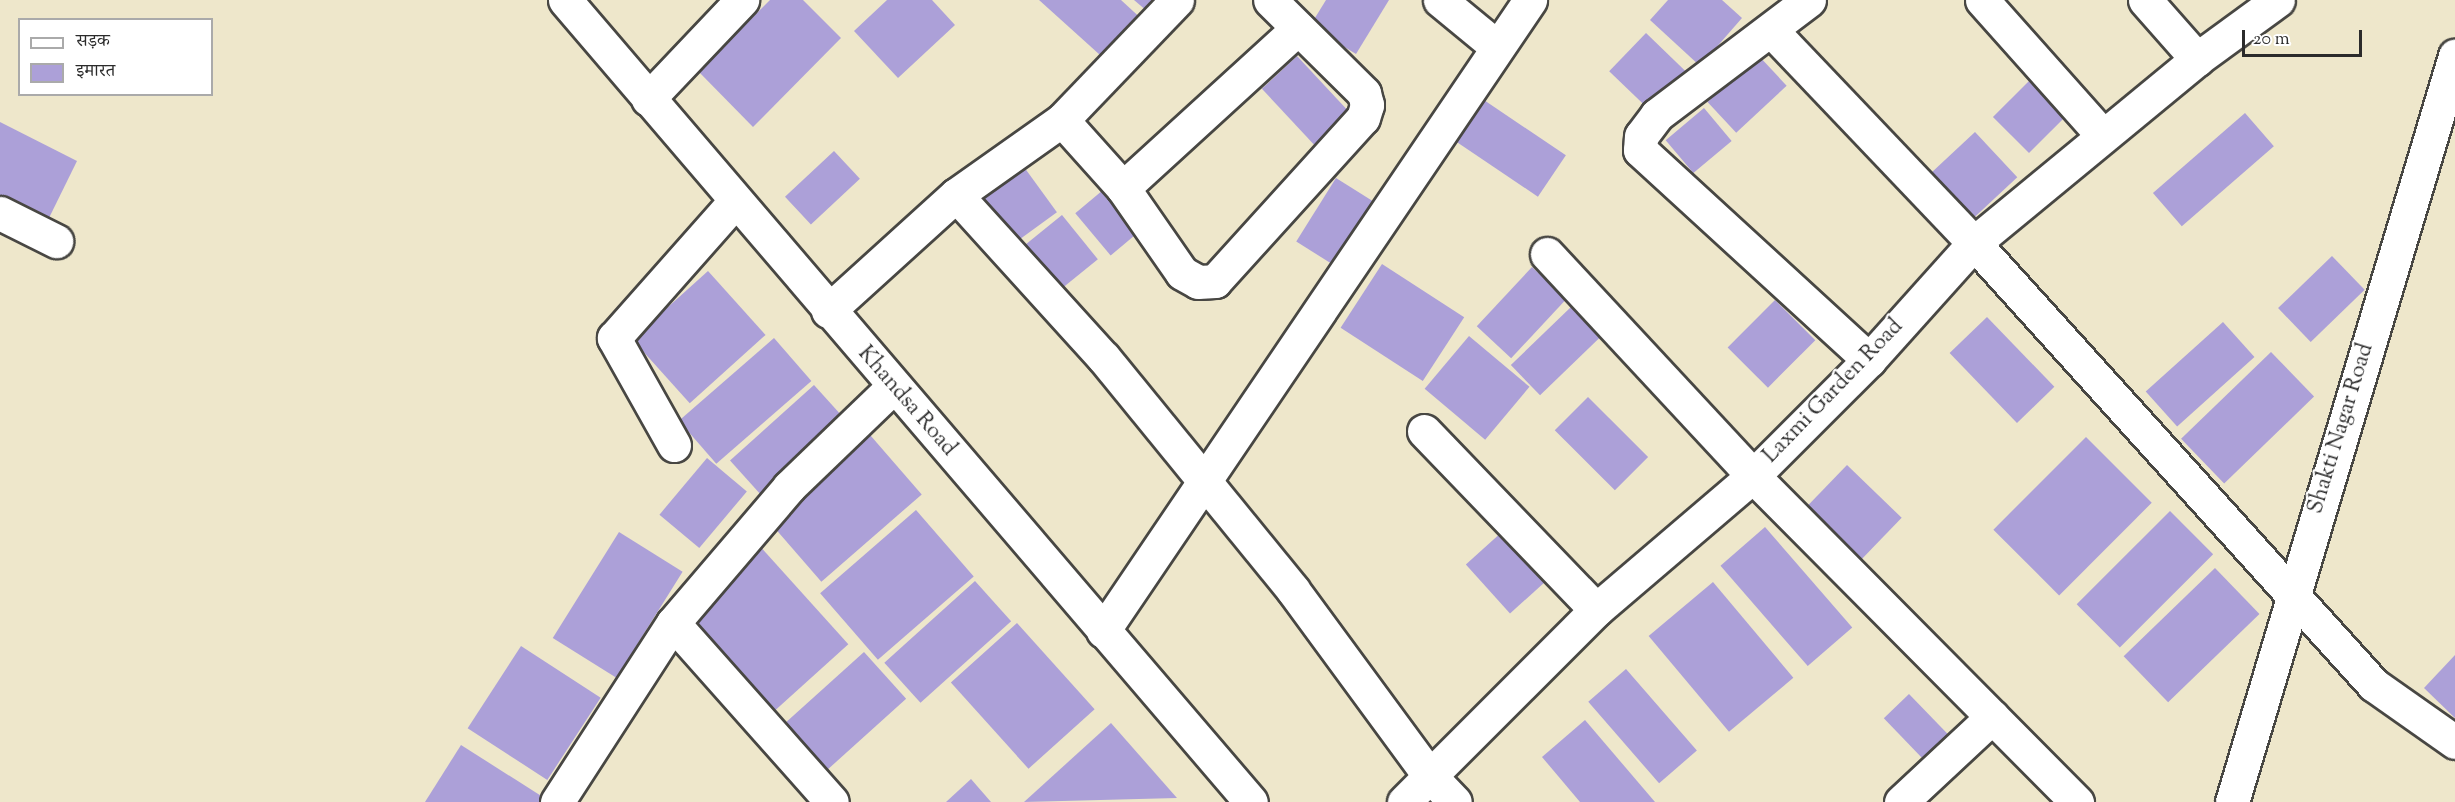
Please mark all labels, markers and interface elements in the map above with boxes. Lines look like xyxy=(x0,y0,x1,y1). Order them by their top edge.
legend xyxy=(18,18,213,96)
scale bar xyxy=(2245,18,2365,56)
text: 20 m xyxy=(2253,27,2290,53)
text: सड़क xyxy=(76,29,110,55)
text: इमारत xyxy=(76,59,115,85)
street label: Laxmi Garden Road xyxy=(1758,314,1910,470)
street label: Shakti Nagar Road xyxy=(2304,341,2380,517)
street label: Khandsa Road xyxy=(851,342,961,462)

